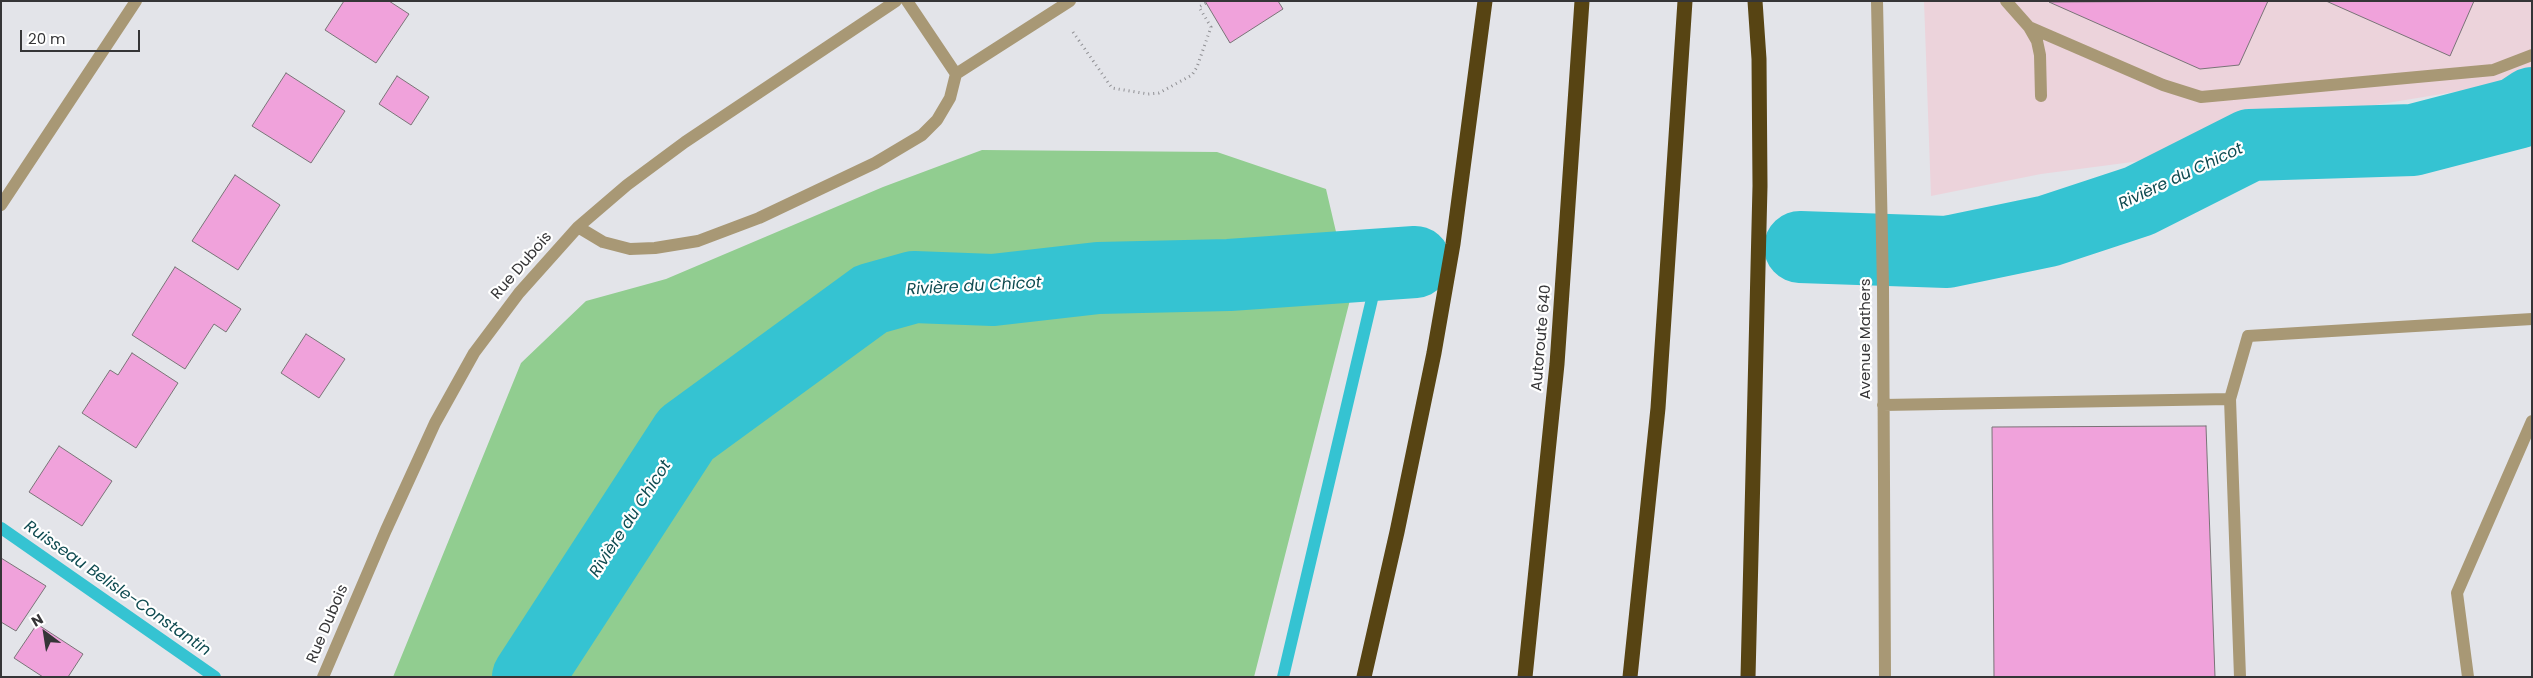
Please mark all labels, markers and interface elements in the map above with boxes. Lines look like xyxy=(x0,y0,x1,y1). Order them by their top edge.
scale bar xyxy=(22,20,142,52)
text: 20 m xyxy=(28,28,66,49)
water label: Rivière du Chicot xyxy=(2116,140,2246,214)
street label: Rue Dubois xyxy=(488,229,556,303)
water label: Rivière du Chicot xyxy=(906,274,1042,300)
street label: Avenue Mathers xyxy=(1857,278,1875,400)
street label: Autoroute 640 xyxy=(1528,284,1556,392)
water label: Rivière du Chicot xyxy=(586,457,676,581)
water label: Ruisseau Belisle-Constantin xyxy=(20,517,214,661)
street label: Rue Dubois xyxy=(303,582,353,666)
north arrow xyxy=(20,608,70,658)
text: N xyxy=(28,609,47,631)

